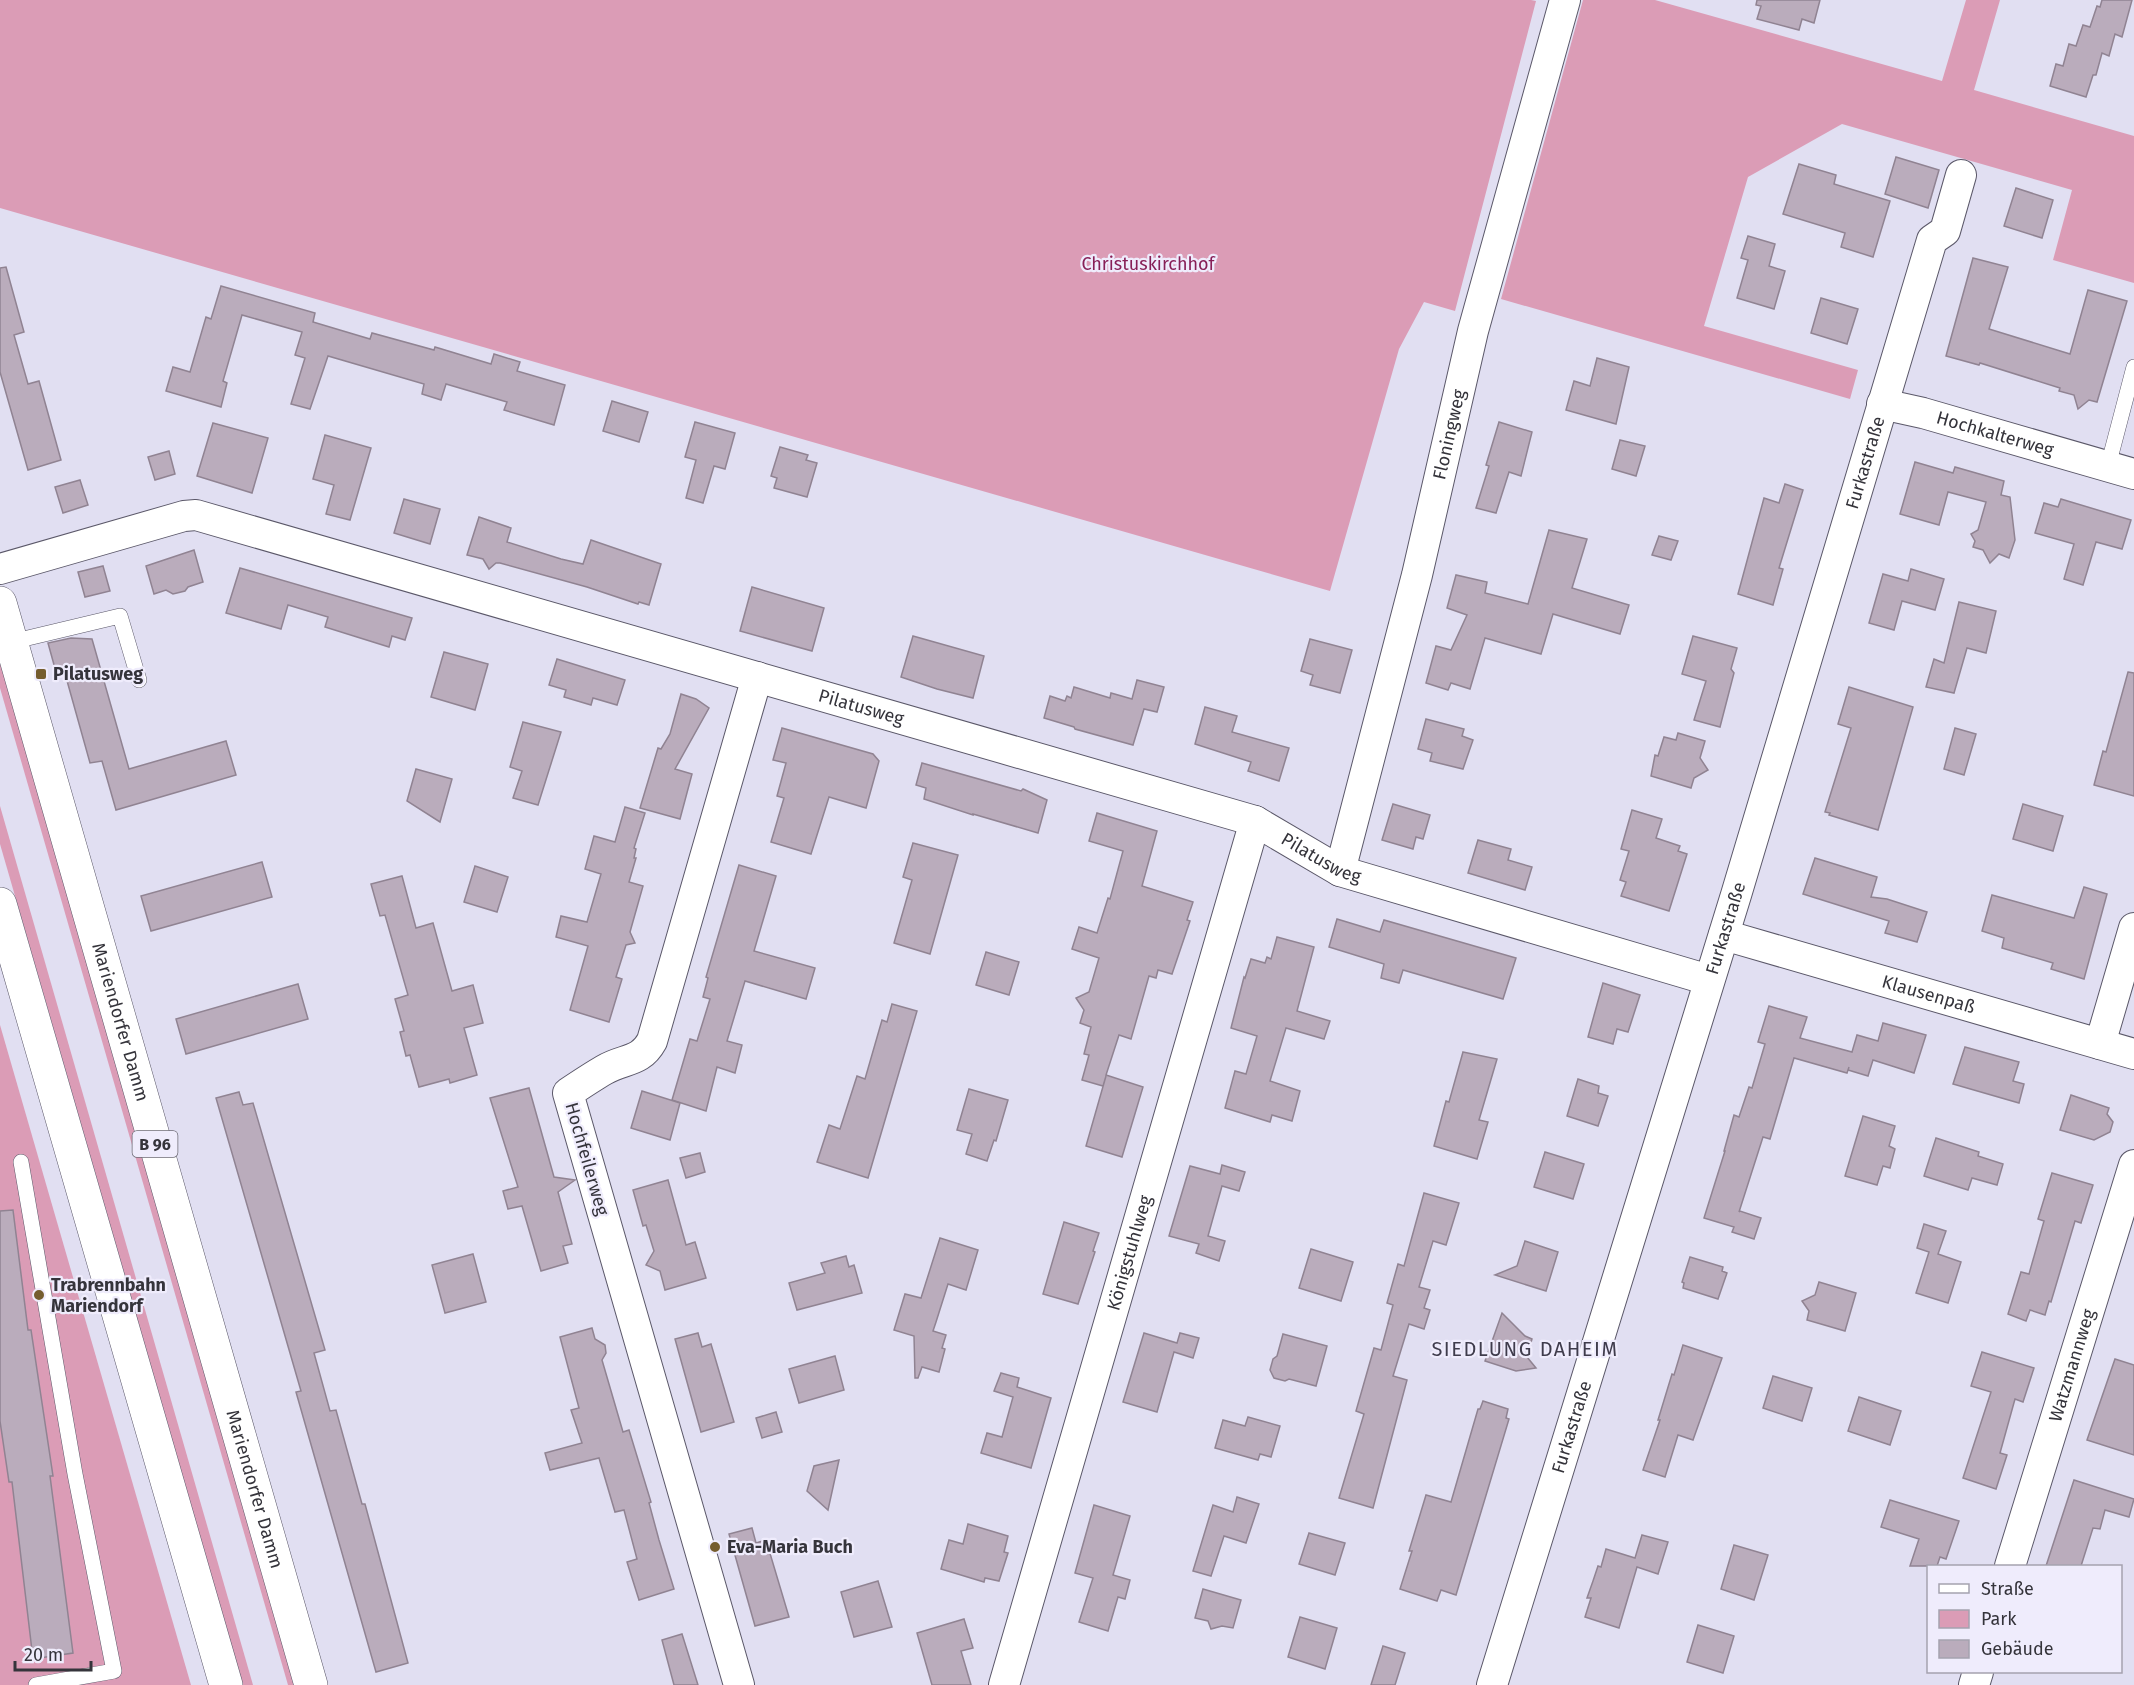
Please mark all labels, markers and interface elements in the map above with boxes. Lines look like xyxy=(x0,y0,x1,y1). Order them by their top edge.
park label: Christuskirchhof xyxy=(1081,253,1217,275)
street label: Floningweg xyxy=(1428,387,1470,482)
street label: Hochkalterweg xyxy=(1934,406,2057,461)
street label: Furkastraße xyxy=(1841,414,1890,512)
place label: Pilatusweg xyxy=(53,663,143,685)
marker: Pilatusweg xyxy=(34,667,48,681)
street label: Pilatusweg xyxy=(816,684,907,730)
street label: Pilatusweg xyxy=(1277,828,1364,888)
street label: Furkastraße xyxy=(1701,879,1750,977)
street label: Mariendorfer Damm xyxy=(87,940,154,1104)
street label: Klausenpaß xyxy=(1879,970,1978,1018)
street label: Hochfeilerweg xyxy=(560,1100,614,1219)
road number: B 96 xyxy=(132,1131,178,1157)
street label: Königstuhlweg xyxy=(1102,1192,1157,1313)
place label: Trabrennbahn Mariendorf xyxy=(51,1274,166,1317)
marker: Trabrennbahn Mariendorf xyxy=(32,1288,46,1302)
street label: Watzmannweg xyxy=(2044,1306,2100,1424)
district label: SIEDLUNG DAHEIM xyxy=(1431,1337,1619,1361)
street label: Furkastraße xyxy=(1547,1378,1596,1476)
street label: Mariendorfer Damm xyxy=(221,1407,288,1571)
place label: Eva-Maria Buch xyxy=(727,1536,853,1558)
marker: Eva-Maria Buch xyxy=(708,1540,722,1554)
legend xyxy=(1927,1565,2122,1673)
text: Straße xyxy=(1981,1578,2034,1600)
text: Park xyxy=(1981,1608,2017,1630)
scale bar xyxy=(15,1634,92,1672)
text: Gebäude xyxy=(1981,1638,2054,1660)
text: 20 m xyxy=(24,1644,63,1666)

